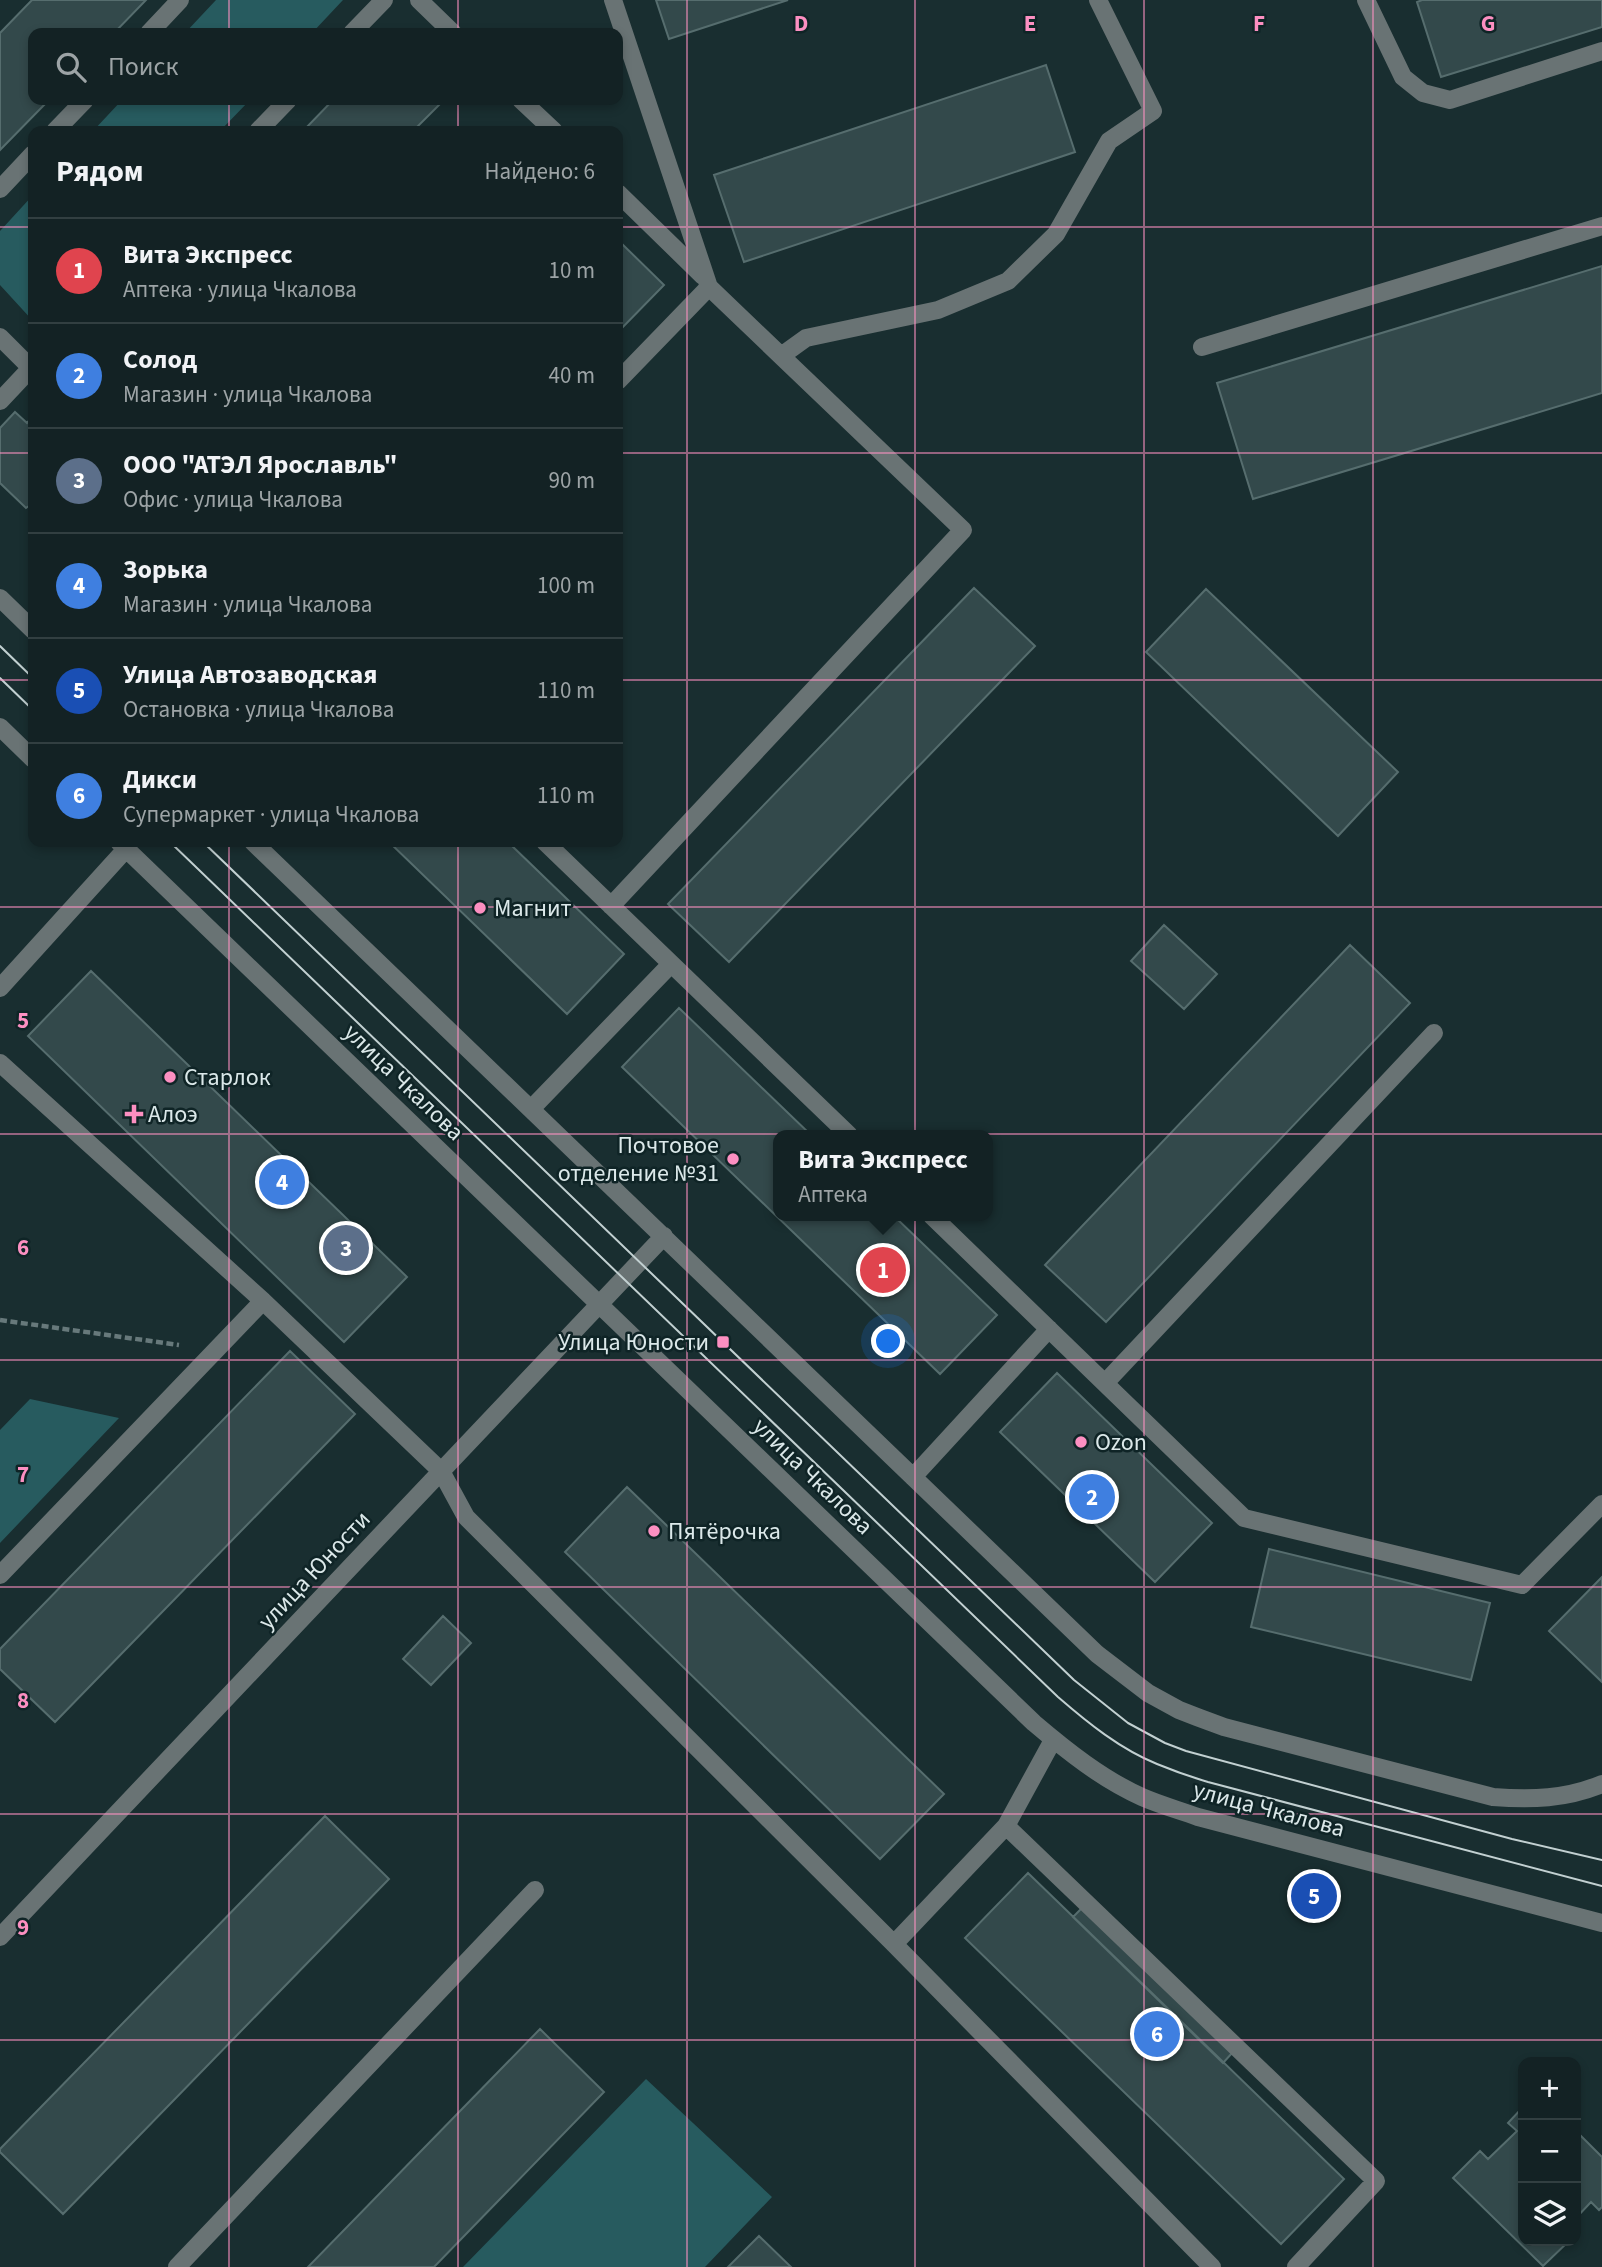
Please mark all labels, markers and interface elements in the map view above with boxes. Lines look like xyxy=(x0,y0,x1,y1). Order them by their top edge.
text: D xyxy=(794,7,808,40)
text: E xyxy=(1024,7,1036,40)
text: F xyxy=(1253,7,1265,40)
text: G xyxy=(1481,7,1495,40)
search box xyxy=(28,28,623,105)
icon: search xyxy=(52,48,90,86)
text: Поиск xyxy=(108,48,178,85)
text: Рядом xyxy=(56,150,144,193)
text: Найдено: 6 xyxy=(485,155,595,188)
text: Вита Экспресс xyxy=(123,236,293,273)
text: 1 xyxy=(73,254,85,287)
text: 10 m xyxy=(548,254,595,287)
text: Аптека · улица Чкалова xyxy=(123,273,357,306)
text: Солод xyxy=(123,341,197,378)
text: 2 xyxy=(73,359,85,392)
text: 40 m xyxy=(548,359,595,392)
text: Магазин · улица Чкалова xyxy=(123,378,372,411)
text: ООО "АТЭЛ Ярославль" xyxy=(123,446,398,483)
text: 3 xyxy=(73,464,85,497)
text: 90 m xyxy=(548,464,595,497)
text: Офис · улица Чкалова xyxy=(123,483,343,516)
text: Зорька xyxy=(123,551,208,588)
text: 4 xyxy=(73,569,85,602)
text: 100 m xyxy=(537,569,595,602)
text: Магазин · улица Чкалова xyxy=(123,588,372,621)
text: Улица Автозаводская xyxy=(123,656,377,693)
text: 5 xyxy=(73,674,85,707)
text: 110 m xyxy=(537,674,595,707)
text: Остановка · улица Чкалова xyxy=(123,693,394,726)
text: Дикси xyxy=(123,761,197,798)
text: 6 xyxy=(73,779,85,812)
text: 110 m xyxy=(537,779,595,812)
text: Супермаркет · улица Чкалова xyxy=(123,798,419,831)
place label: Магнит xyxy=(494,891,572,926)
marker: Магнит xyxy=(472,900,488,916)
text: 5 xyxy=(17,1004,29,1037)
street label: улица Чкалова xyxy=(335,1016,472,1149)
place label: Старлок xyxy=(184,1060,271,1095)
marker: Старлок xyxy=(162,1069,178,1085)
place label: Алоэ xyxy=(148,1097,198,1132)
marker: Алоэ xyxy=(126,1106,142,1122)
place label: Почтовое отделение №31 xyxy=(558,1128,719,1191)
popup xyxy=(773,1130,993,1221)
text: Вита Экспресс xyxy=(798,1141,968,1178)
marker: Почтовое отделение №31 xyxy=(725,1151,741,1167)
pin: 4 xyxy=(259,1156,305,1208)
text: Аптека xyxy=(798,1178,868,1211)
pin: 3 xyxy=(323,1222,369,1274)
text: 6 xyxy=(17,1231,29,1264)
pin: 1 xyxy=(860,1244,906,1296)
your location xyxy=(871,1324,905,1358)
place label: Улица Юности xyxy=(558,1325,709,1360)
marker: Улица Юности xyxy=(715,1334,731,1350)
street label: улица Чкалова xyxy=(744,1410,881,1543)
place label: Ozon xyxy=(1095,1425,1147,1460)
marker: Ozon xyxy=(1073,1434,1089,1450)
text: 7 xyxy=(17,1458,29,1491)
pin: 2 xyxy=(1069,1471,1115,1523)
street label: улица Юности xyxy=(250,1503,379,1638)
place label: Пятёрочка xyxy=(668,1514,781,1549)
marker: Пятёрочка xyxy=(646,1523,662,1539)
text: 8 xyxy=(17,1684,29,1717)
street label: улица Чкалова xyxy=(1189,1772,1349,1847)
pin: 5 xyxy=(1291,1870,1337,1922)
text: 9 xyxy=(17,1911,29,1944)
pin: 6 xyxy=(1134,2008,1180,2060)
map controls xyxy=(1518,2057,1581,2246)
button: + xyxy=(1518,2057,1581,2120)
button: − xyxy=(1518,2120,1581,2183)
button: layers xyxy=(1518,2183,1581,2246)

